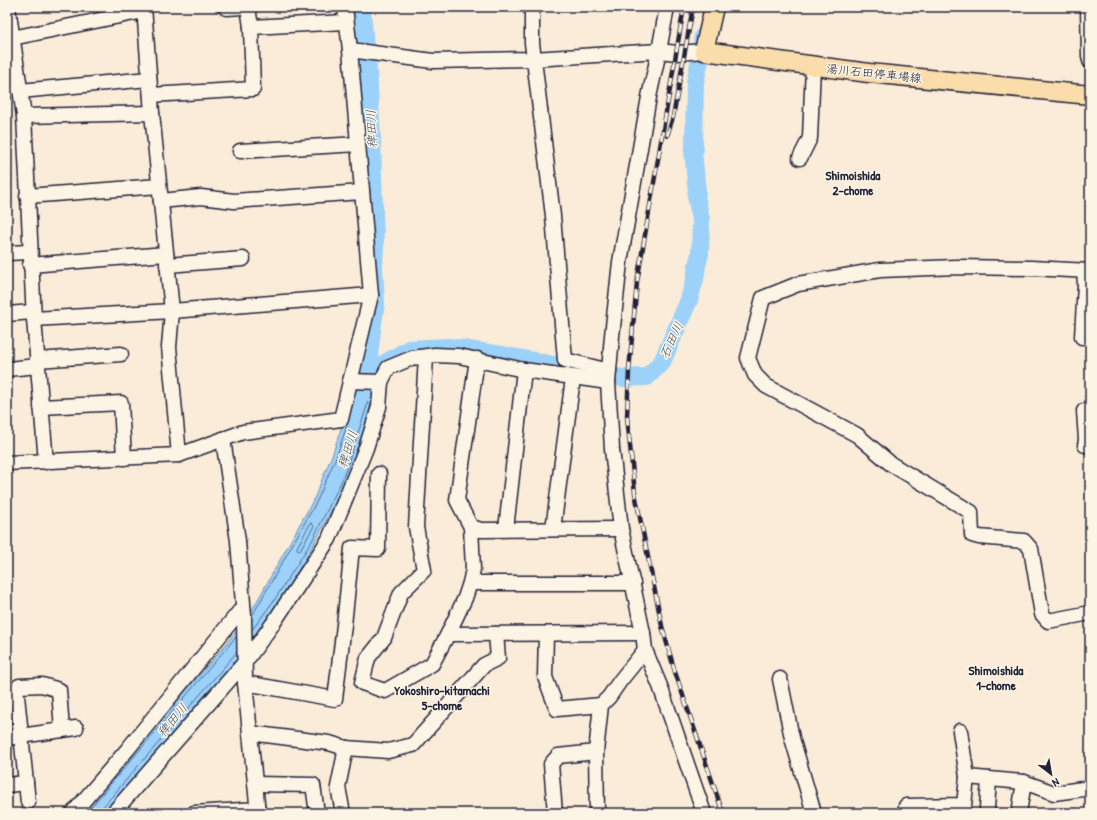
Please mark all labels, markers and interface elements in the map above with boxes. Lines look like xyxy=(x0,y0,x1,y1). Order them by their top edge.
street label: 湯川石田停車場線 xyxy=(825,60,923,86)
water label: 稗田川 xyxy=(361,109,381,149)
district label: Shimoishida 2-chome xyxy=(826,166,881,199)
water label: 石田川 xyxy=(655,319,687,361)
water label: 稗田川 xyxy=(333,428,361,470)
district label: Shimoishida 1-chome xyxy=(969,661,1024,694)
district label: Yokoshiro-kitamachi 5-chome xyxy=(394,681,490,714)
water label: 稗田川 xyxy=(153,699,191,741)
north arrow xyxy=(1031,754,1071,794)
text: N xyxy=(1050,775,1062,790)

